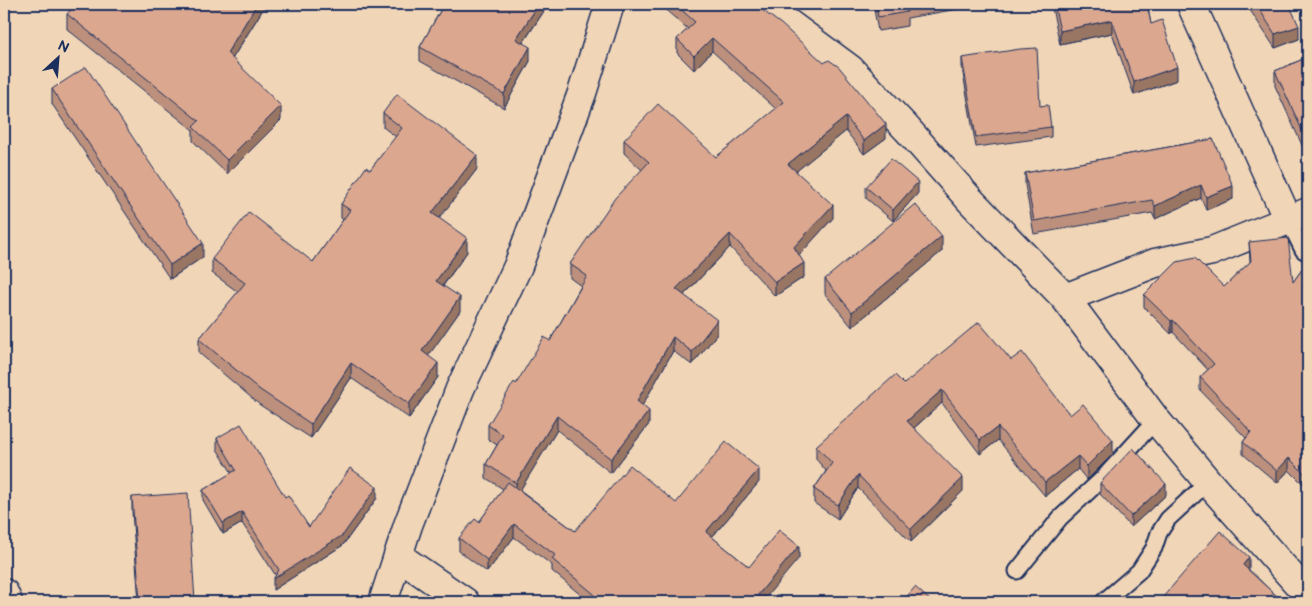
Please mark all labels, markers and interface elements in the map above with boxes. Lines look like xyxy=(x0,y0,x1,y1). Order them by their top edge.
north arrow xyxy=(32,32,82,82)
text: N xyxy=(55,37,72,57)

